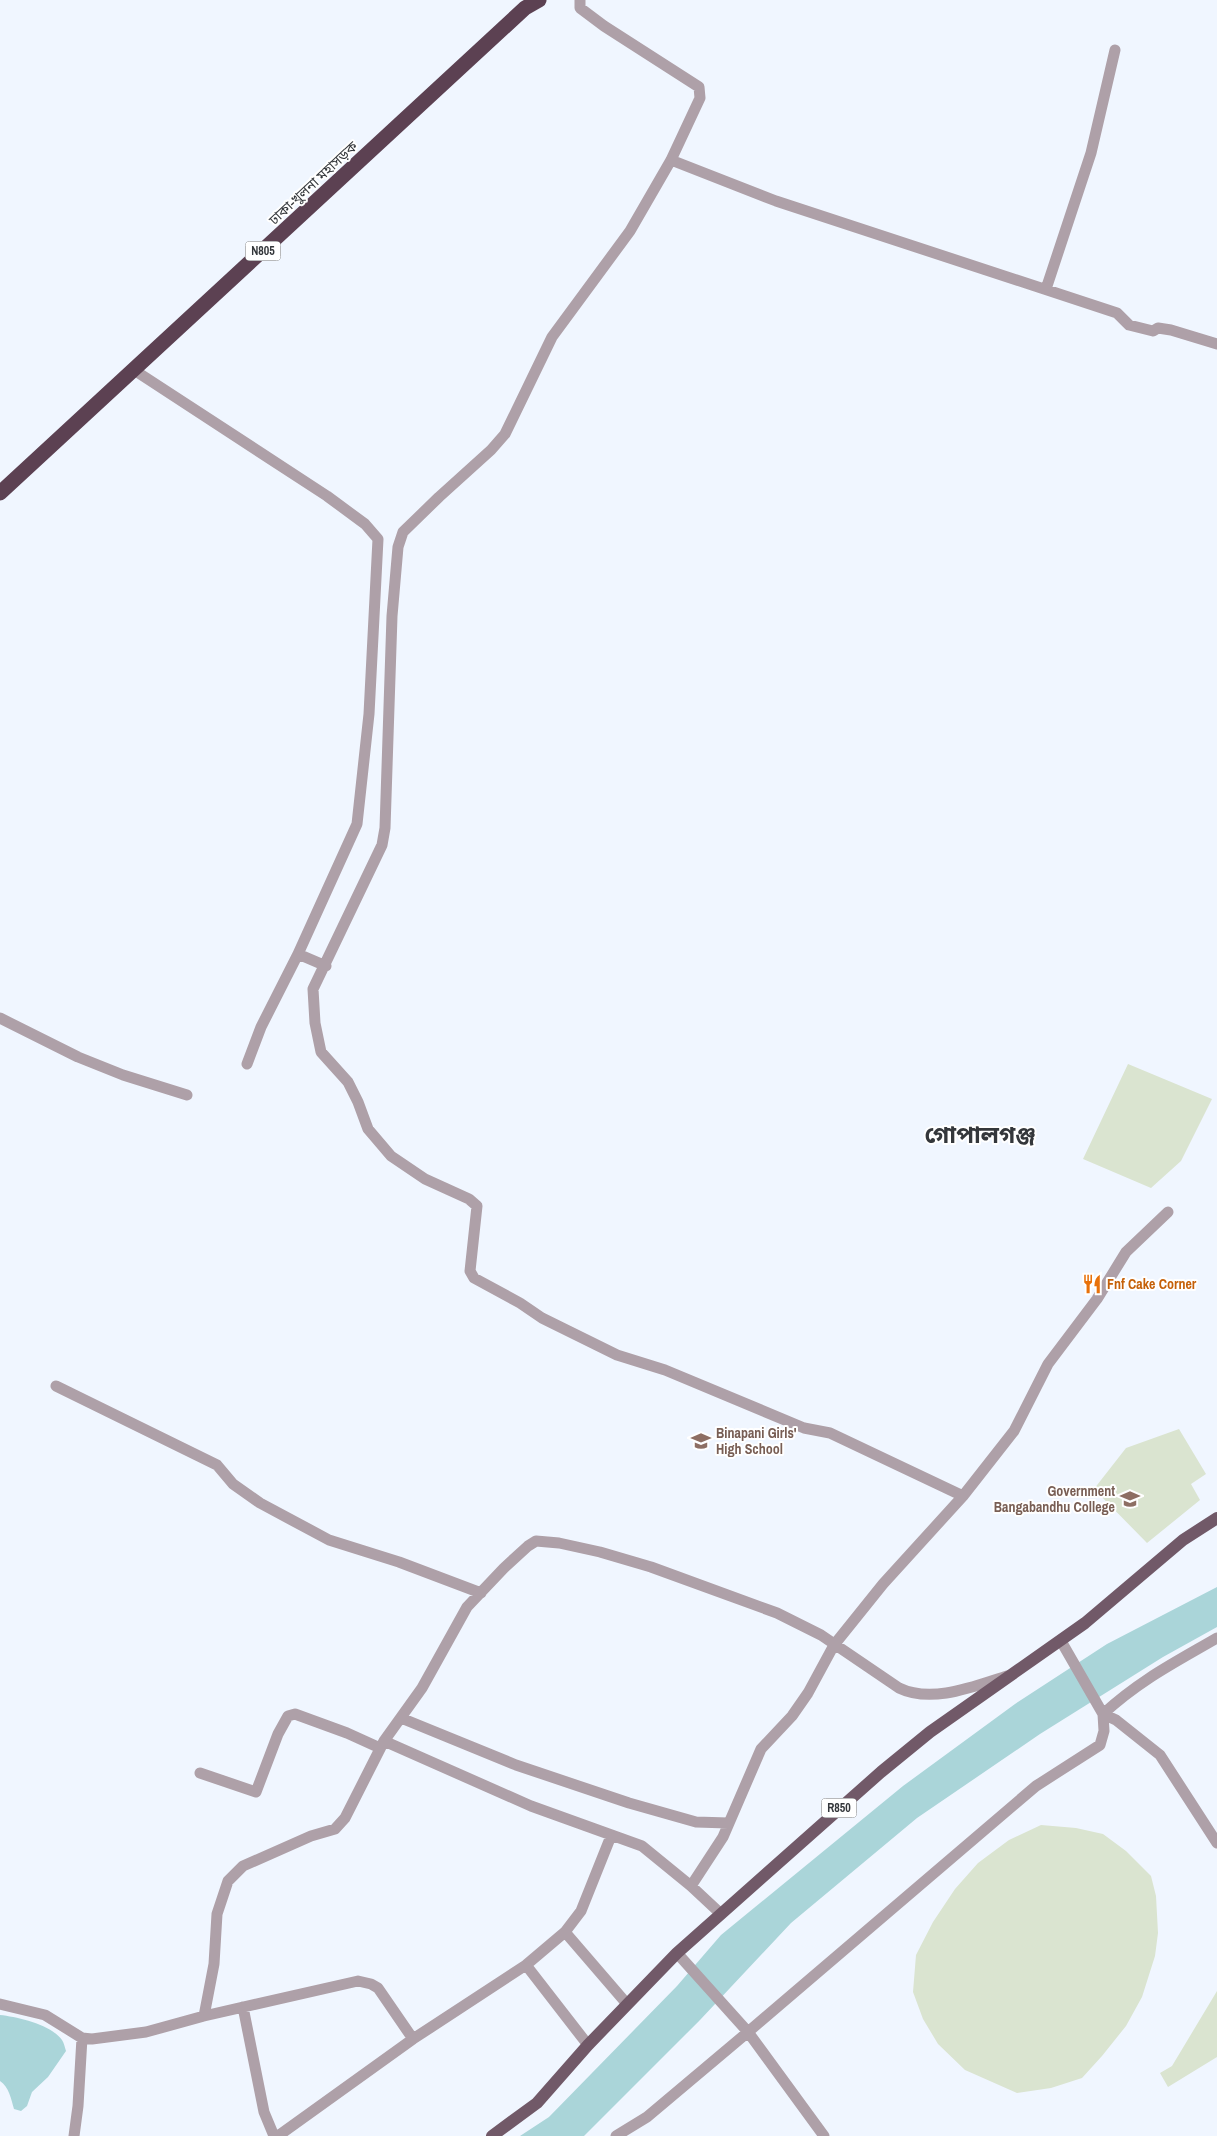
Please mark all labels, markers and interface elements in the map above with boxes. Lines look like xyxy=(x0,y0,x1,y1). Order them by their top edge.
street label: ঢাকা-খুলনা মহাসড়ক xyxy=(264,137,362,229)
road number: N805 xyxy=(246,242,280,260)
district label: গোপালগঞ্জ xyxy=(924,1118,1036,1150)
restaurant icon: Fnf Cake Corner xyxy=(1081,1273,1103,1295)
place label: Fnf Cake Corner xyxy=(1107,1275,1197,1293)
place label: Binapani Girls' High School xyxy=(716,1424,797,1458)
school or university icon: Binapani Girls' High School xyxy=(690,1430,712,1452)
place label: Government Bangabandhu College xyxy=(994,1482,1115,1516)
school or university icon: Government Bangabandhu College xyxy=(1119,1488,1141,1510)
road number: R850 xyxy=(822,1799,856,1818)

